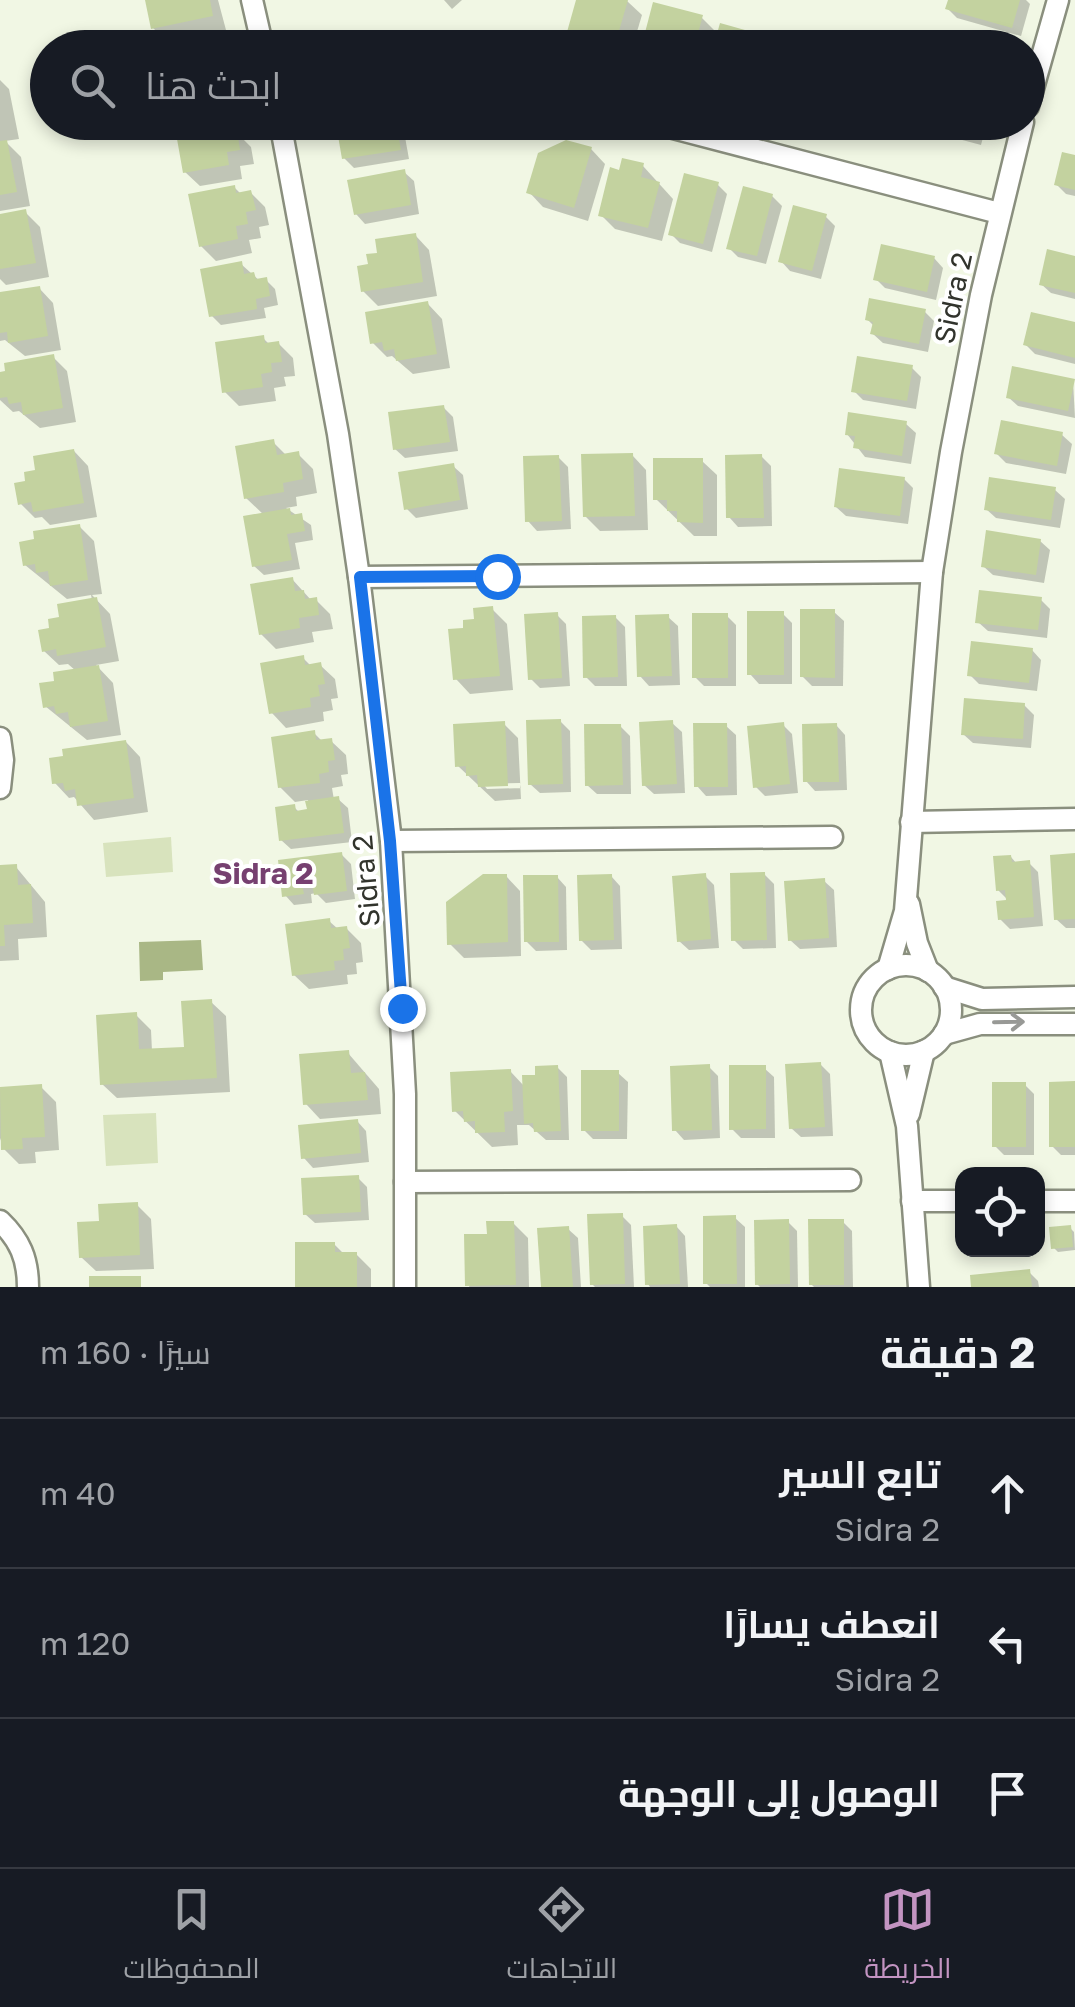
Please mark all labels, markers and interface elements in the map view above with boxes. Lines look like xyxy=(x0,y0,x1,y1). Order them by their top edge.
search box xyxy=(30,30,1045,140)
icon: search xyxy=(65,58,120,113)
text: ابحث هنا xyxy=(145,62,281,107)
street label: Sidra 2 xyxy=(927,249,978,346)
route start xyxy=(475,554,521,600)
street label: Sidra 2 xyxy=(345,834,386,928)
district label: Sidra 2 xyxy=(212,855,314,891)
route end xyxy=(380,986,426,1032)
one-way arrow xyxy=(992,1013,1024,1032)
map controls xyxy=(955,1167,1045,1257)
button: locate xyxy=(955,1167,1045,1257)
text: 2 دقيقة xyxy=(880,1327,1035,1377)
text: سيرًا · 160 m xyxy=(40,1333,211,1371)
text: تابع السير xyxy=(779,1451,940,1496)
icon: ahead xyxy=(980,1466,1035,1521)
text: 40 m xyxy=(40,1474,116,1512)
text: Sidra 2 xyxy=(834,1510,940,1548)
text: انعطف يسارًا xyxy=(723,1601,940,1646)
icon: left xyxy=(980,1616,1035,1671)
text: 120 m xyxy=(40,1624,130,1662)
text: Sidra 2 xyxy=(834,1660,940,1698)
icon: arrive xyxy=(980,1766,1035,1821)
text: الوصول إلى الوجهة xyxy=(618,1770,940,1815)
tab: المحفوظات xyxy=(123,1882,260,1994)
tab: الاتجاهات xyxy=(507,1882,617,1994)
tab: الخريطة xyxy=(864,1882,952,1994)

